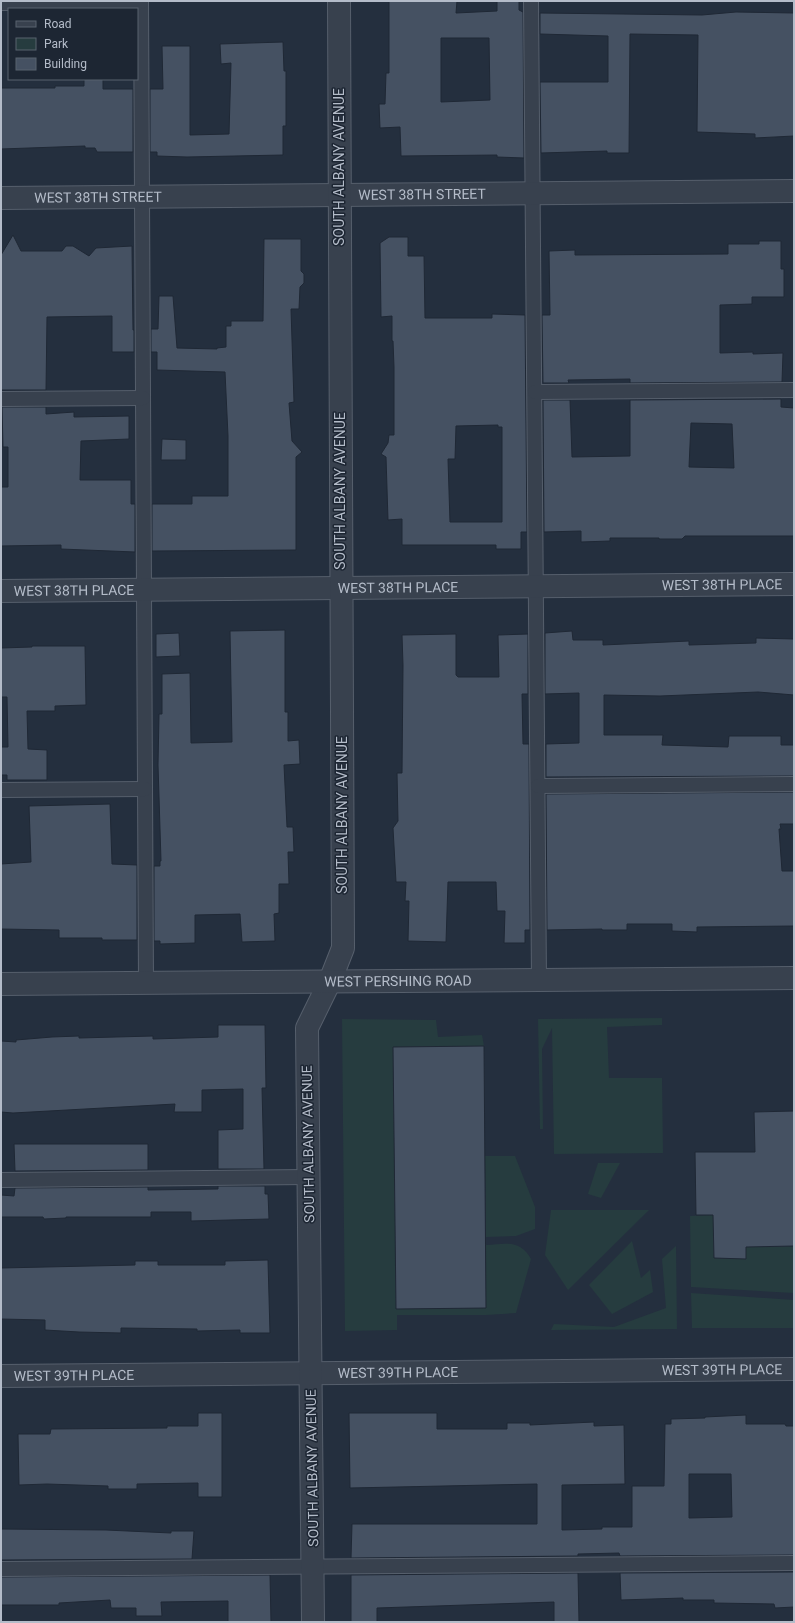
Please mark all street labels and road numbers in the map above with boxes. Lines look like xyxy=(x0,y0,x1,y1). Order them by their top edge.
street label: SOUTH ALBANY AVENUE xyxy=(331,88,347,246)
street label: WEST 38TH STREET xyxy=(358,186,486,203)
street label: WEST 38TH STREET xyxy=(34,189,163,206)
street label: SOUTH ALBANY AVENUE xyxy=(332,412,348,570)
street label: WEST 38TH PLACE xyxy=(662,576,782,593)
street label: WEST 38TH PLACE xyxy=(338,579,458,596)
street label: WEST 38TH PLACE xyxy=(14,582,134,599)
street label: SOUTH ALBANY AVENUE xyxy=(334,736,350,894)
street label: WEST PERSHING ROAD xyxy=(324,972,472,990)
street label: SOUTH ALBANY AVENUE xyxy=(299,1065,317,1223)
street label: WEST 39TH PLACE xyxy=(662,1361,782,1378)
street label: WEST 39TH PLACE xyxy=(338,1364,458,1381)
street label: WEST 39TH PLACE xyxy=(14,1367,134,1384)
street label: SOUTH ALBANY AVENUE xyxy=(303,1389,321,1547)

